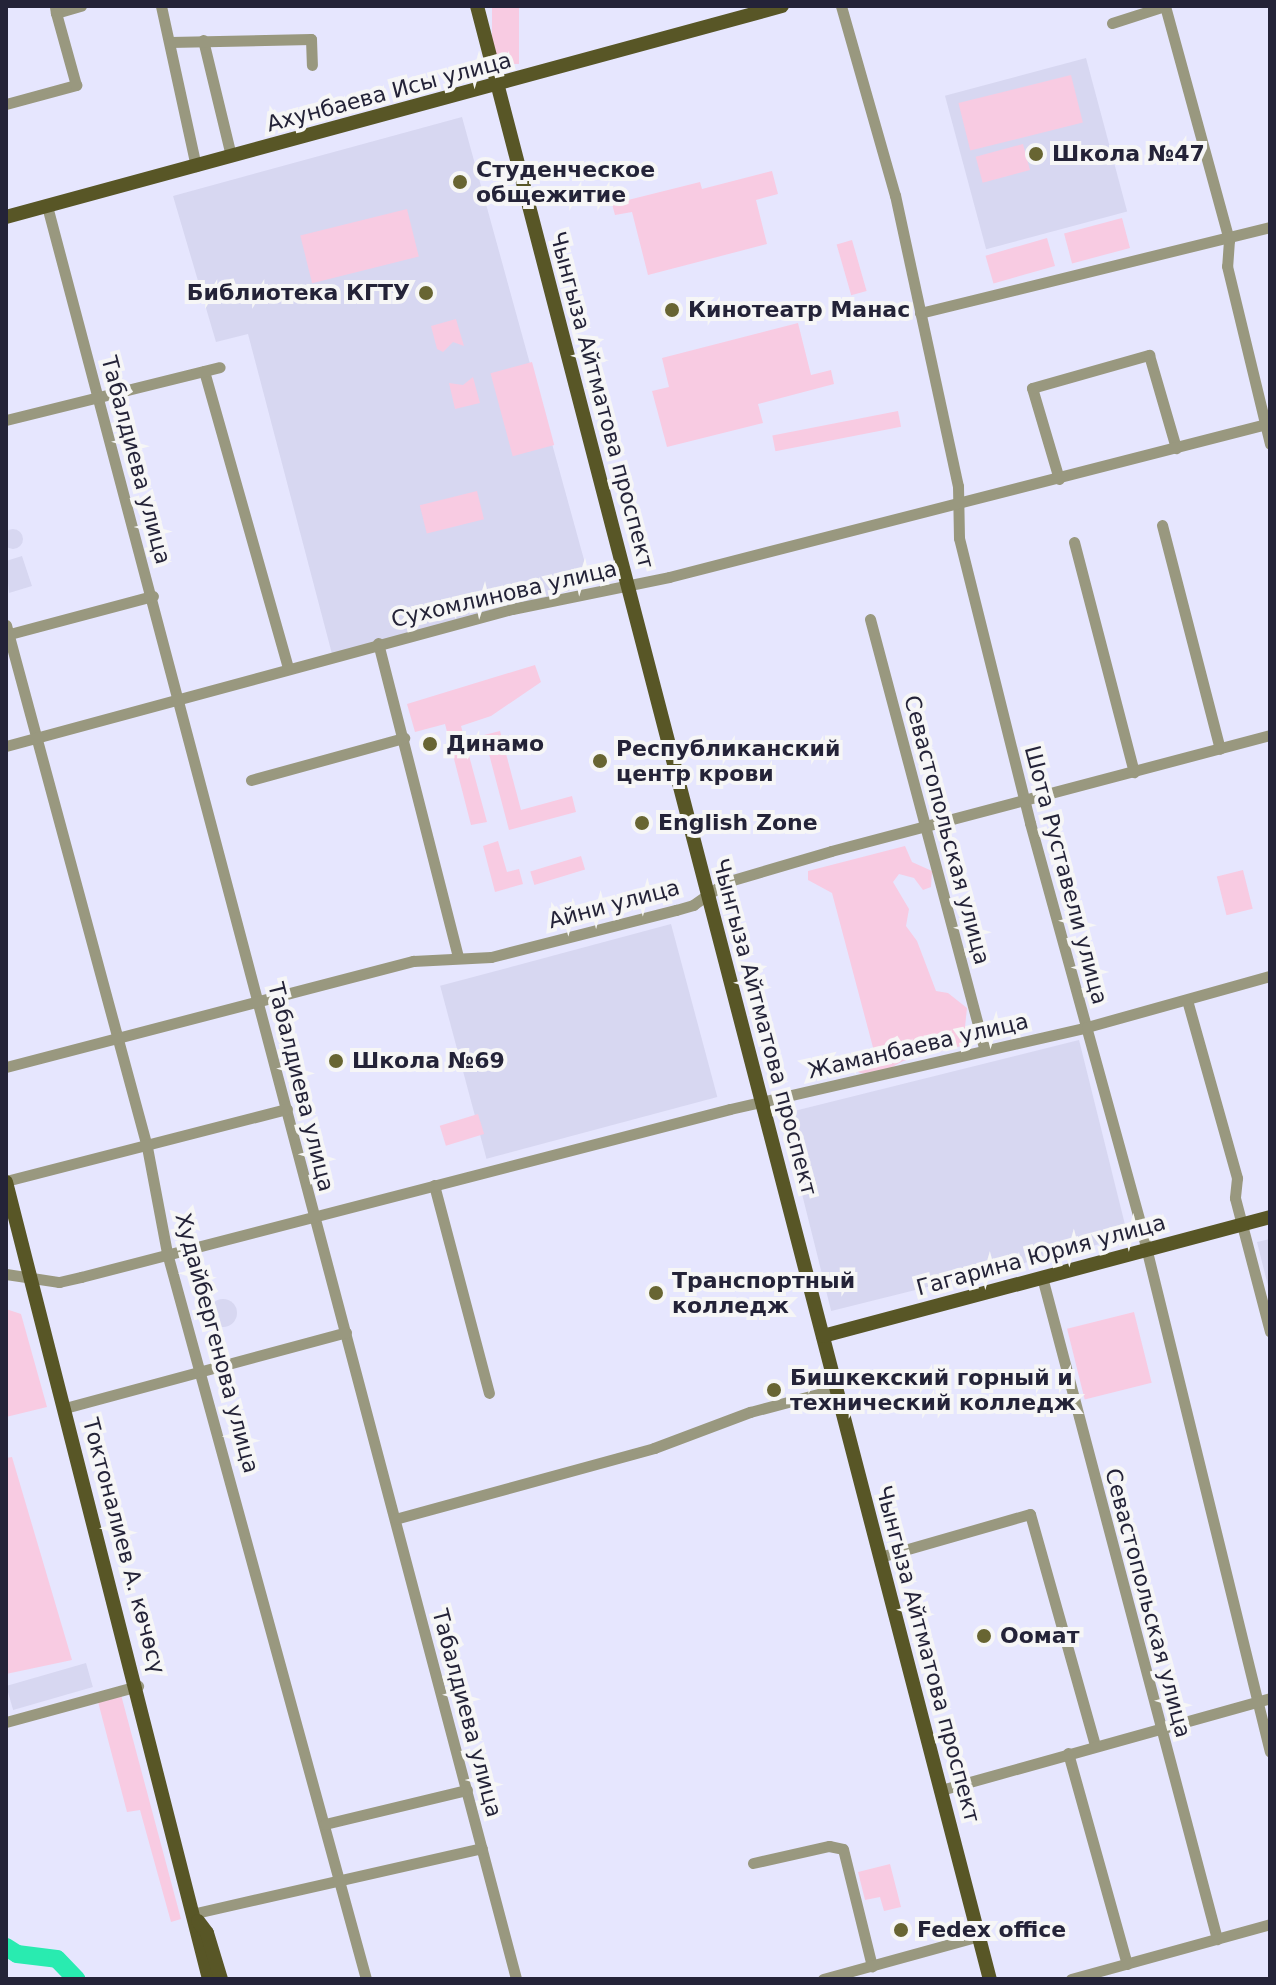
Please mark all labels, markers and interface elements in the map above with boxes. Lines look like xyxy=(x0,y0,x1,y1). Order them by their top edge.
street label: Ахунбаева Исы улица xyxy=(264,47,514,137)
place label: Школа №47 xyxy=(1052,141,1205,167)
marker: Школа №47 xyxy=(1027,145,1045,163)
place label: Студенческое общежитие xyxy=(476,156,655,208)
marker: Студенческое общежитие xyxy=(451,173,469,191)
street label: Чынгыза Айтматова проспект xyxy=(544,229,660,571)
place label: Библиотека КГТУ xyxy=(187,280,410,306)
marker: Библиотека КГТУ xyxy=(417,284,435,302)
place label: Кинотеатр Манас xyxy=(688,297,910,323)
marker: Кинотеатр Манас xyxy=(663,301,681,319)
street label: Табалдиева улица xyxy=(96,353,176,567)
street label: Сухомлинова улица xyxy=(389,555,619,633)
street label: Севастопольская улица xyxy=(898,693,996,967)
place label: Динамо xyxy=(446,731,544,757)
marker: Динамо xyxy=(421,735,439,753)
place label: Республиканский центр крови xyxy=(616,735,840,786)
street label: Шота Руставели улица xyxy=(1019,743,1113,1007)
marker: Республиканский центр крови xyxy=(591,752,609,770)
place label: English Zone xyxy=(658,810,818,836)
marker: English Zone xyxy=(633,814,651,832)
street label: Чынгыза Айтматова проспект xyxy=(707,856,823,1198)
street label: Айни улица xyxy=(545,874,683,934)
street label: Табалдиева улица xyxy=(262,980,340,1194)
street label: Жаманбаева улица xyxy=(805,1008,1031,1084)
place label: Школа №69 xyxy=(352,1048,505,1074)
marker: Школа №69 xyxy=(327,1052,345,1070)
street label: Гагарина Юрия улица xyxy=(913,1209,1169,1301)
street label: Худайбергенова улица xyxy=(170,1210,264,1476)
place label: Транспортный колледж xyxy=(672,1267,855,1318)
marker: Транспортный колледж xyxy=(647,1284,665,1302)
place label: Бишкекский горный и технический колледж xyxy=(790,1364,1076,1416)
marker: Бишкекский горный и технический колледж xyxy=(765,1381,783,1399)
street label: Токтоналиев А. көчөсү xyxy=(77,1415,171,1677)
street label: Севастопольская улица xyxy=(1099,1466,1197,1740)
street label: Чынгыза Айтматова проспект xyxy=(870,1483,986,1825)
street label: Табалдиева улица xyxy=(427,1606,507,1820)
place label: Оомат xyxy=(1000,1623,1079,1649)
marker: Оомат xyxy=(975,1627,993,1645)
place label: Fedex office xyxy=(917,1917,1066,1943)
marker: Fedex office xyxy=(892,1921,910,1939)

